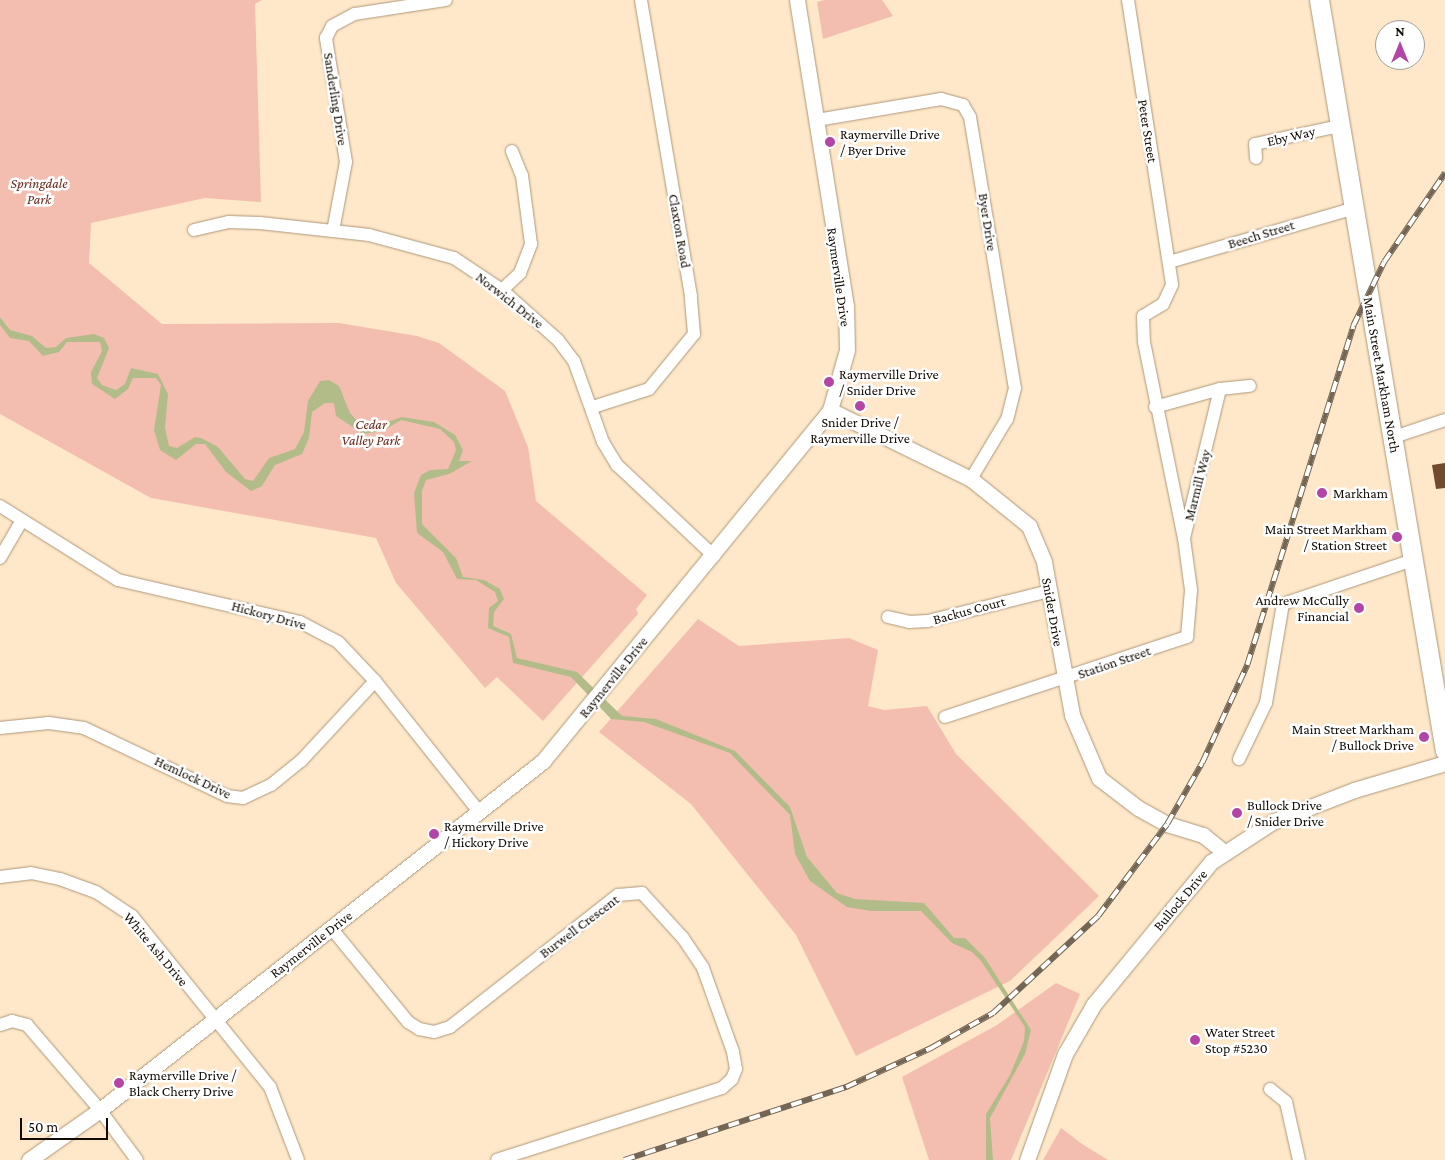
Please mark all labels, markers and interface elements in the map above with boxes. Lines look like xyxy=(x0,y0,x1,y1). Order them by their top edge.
north arrow xyxy=(1375,20,1425,70)
text: N xyxy=(1395,23,1405,39)
street label: Sanderling Drive xyxy=(320,51,352,147)
street label: Peter Street xyxy=(1135,98,1161,164)
street label: Eby Way xyxy=(1265,122,1317,150)
place label: Raymerville Drive / Byer Drive xyxy=(840,126,940,158)
marker: Raymerville Drive / Byer Drive xyxy=(824,136,836,148)
park label: Springdale Park xyxy=(10,175,68,208)
street label: Byer Drive xyxy=(975,192,1001,252)
street label: Claxton Road xyxy=(665,193,695,269)
street label: Beech Street xyxy=(1226,216,1296,252)
street label: Raymerville Drive xyxy=(824,226,854,328)
street label: Norwich Drive xyxy=(473,268,547,332)
street label: Main Street Markham North xyxy=(1360,296,1404,454)
place label: Raymerville Drive / Snider Drive xyxy=(839,366,939,398)
marker: Raymerville Drive / Snider Drive xyxy=(823,376,835,388)
marker: Snider Drive / Raymerville Drive xyxy=(854,400,866,412)
place label: Snider Drive / Raymerville Drive xyxy=(810,414,910,447)
park label: Cedar Valley Park xyxy=(342,416,400,448)
street label: Marmill Way xyxy=(1180,448,1214,522)
place label: Markham xyxy=(1333,485,1388,501)
marker: Markham xyxy=(1315,486,1329,500)
place label: Main Street Markham / Station Street xyxy=(1265,521,1387,554)
marker: Main Street Markham / Station Street xyxy=(1391,531,1403,543)
street label: Snider Drive xyxy=(1039,576,1067,648)
street label: Backus Court xyxy=(931,592,1007,628)
place label: Andrew McCully Financial xyxy=(1256,592,1349,624)
street label: Hickory Drive xyxy=(230,597,308,633)
marker: Andrew McCully Financial xyxy=(1353,602,1365,614)
street label: Raymerville Drive xyxy=(575,633,651,721)
street label: Station Street xyxy=(1075,642,1153,682)
place label: Main Street Markham / Bullock Drive xyxy=(1292,721,1414,754)
marker: Main Street Markham / Bullock Drive xyxy=(1418,731,1430,743)
street label: Hemlock Drive xyxy=(152,752,234,802)
place label: Bullock Drive / Snider Drive xyxy=(1247,797,1324,830)
marker: Bullock Drive / Snider Drive xyxy=(1231,807,1243,819)
place label: Raymerville Drive / Hickory Drive xyxy=(444,818,544,850)
marker: Raymerville Drive / Hickory Drive xyxy=(428,828,440,840)
street label: Bullock Drive xyxy=(1149,866,1211,934)
street label: Burwell Crescent xyxy=(536,891,622,961)
street label: Raymerville Drive xyxy=(267,907,355,981)
street label: White Ash Drive xyxy=(120,909,192,989)
place label: Water Street Stop #5230 xyxy=(1205,1024,1275,1056)
marker: Water Street Stop #5230 xyxy=(1189,1034,1201,1046)
place label: Raymerville Drive / Black Cherry Drive xyxy=(129,1067,236,1100)
marker: Raymerville Drive / Black Cherry Drive xyxy=(113,1077,125,1089)
scale bar xyxy=(22,1108,110,1140)
text: 50 m xyxy=(28,1119,58,1135)

